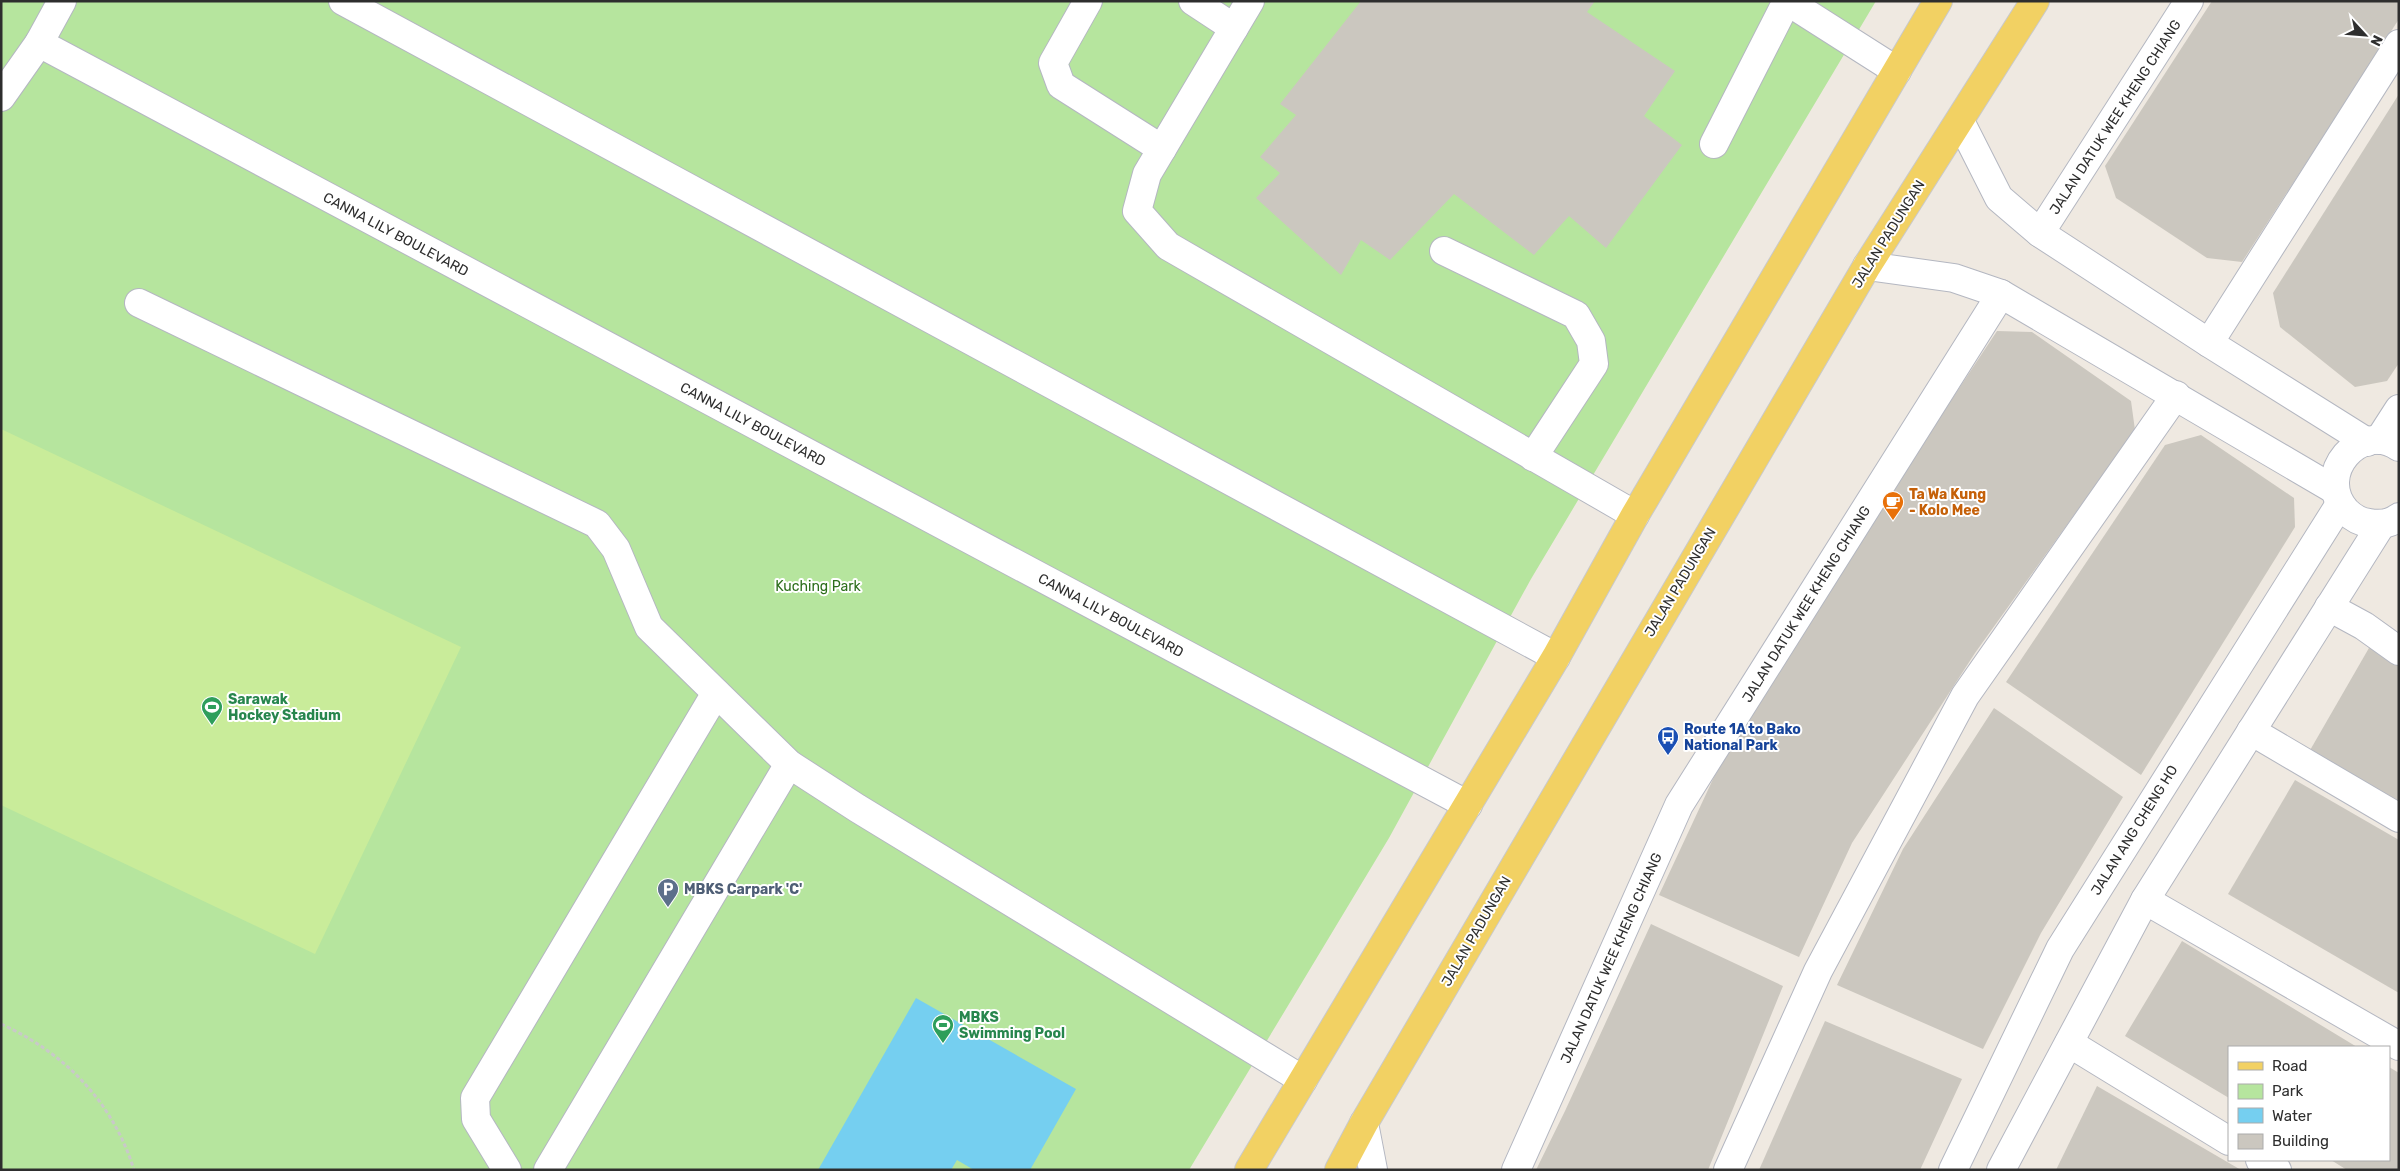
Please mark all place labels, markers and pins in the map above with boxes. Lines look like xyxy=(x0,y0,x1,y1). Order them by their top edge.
place label: Ta Wa Kung - Kolo Mee xyxy=(1909,486,1986,519)
cafe icon: Ta Wa Kung - Kolo Mee xyxy=(1881,490,1905,521)
place label: Sarawak Hockey Stadium xyxy=(228,691,341,724)
sports icon: Sarawak Hockey Stadium xyxy=(200,695,224,726)
place label: Route 1A to Bako National Park xyxy=(1684,721,1801,754)
bus stop icon: Route 1A to Bako National Park xyxy=(1656,725,1680,756)
parking icon: MBKS Carpark 'C' xyxy=(656,877,680,908)
place label: MBKS Carpark 'C' xyxy=(684,881,802,898)
place label: MBKS Swimming Pool xyxy=(959,1009,1065,1042)
sports icon: MBKS Swimming Pool xyxy=(931,1013,955,1044)

